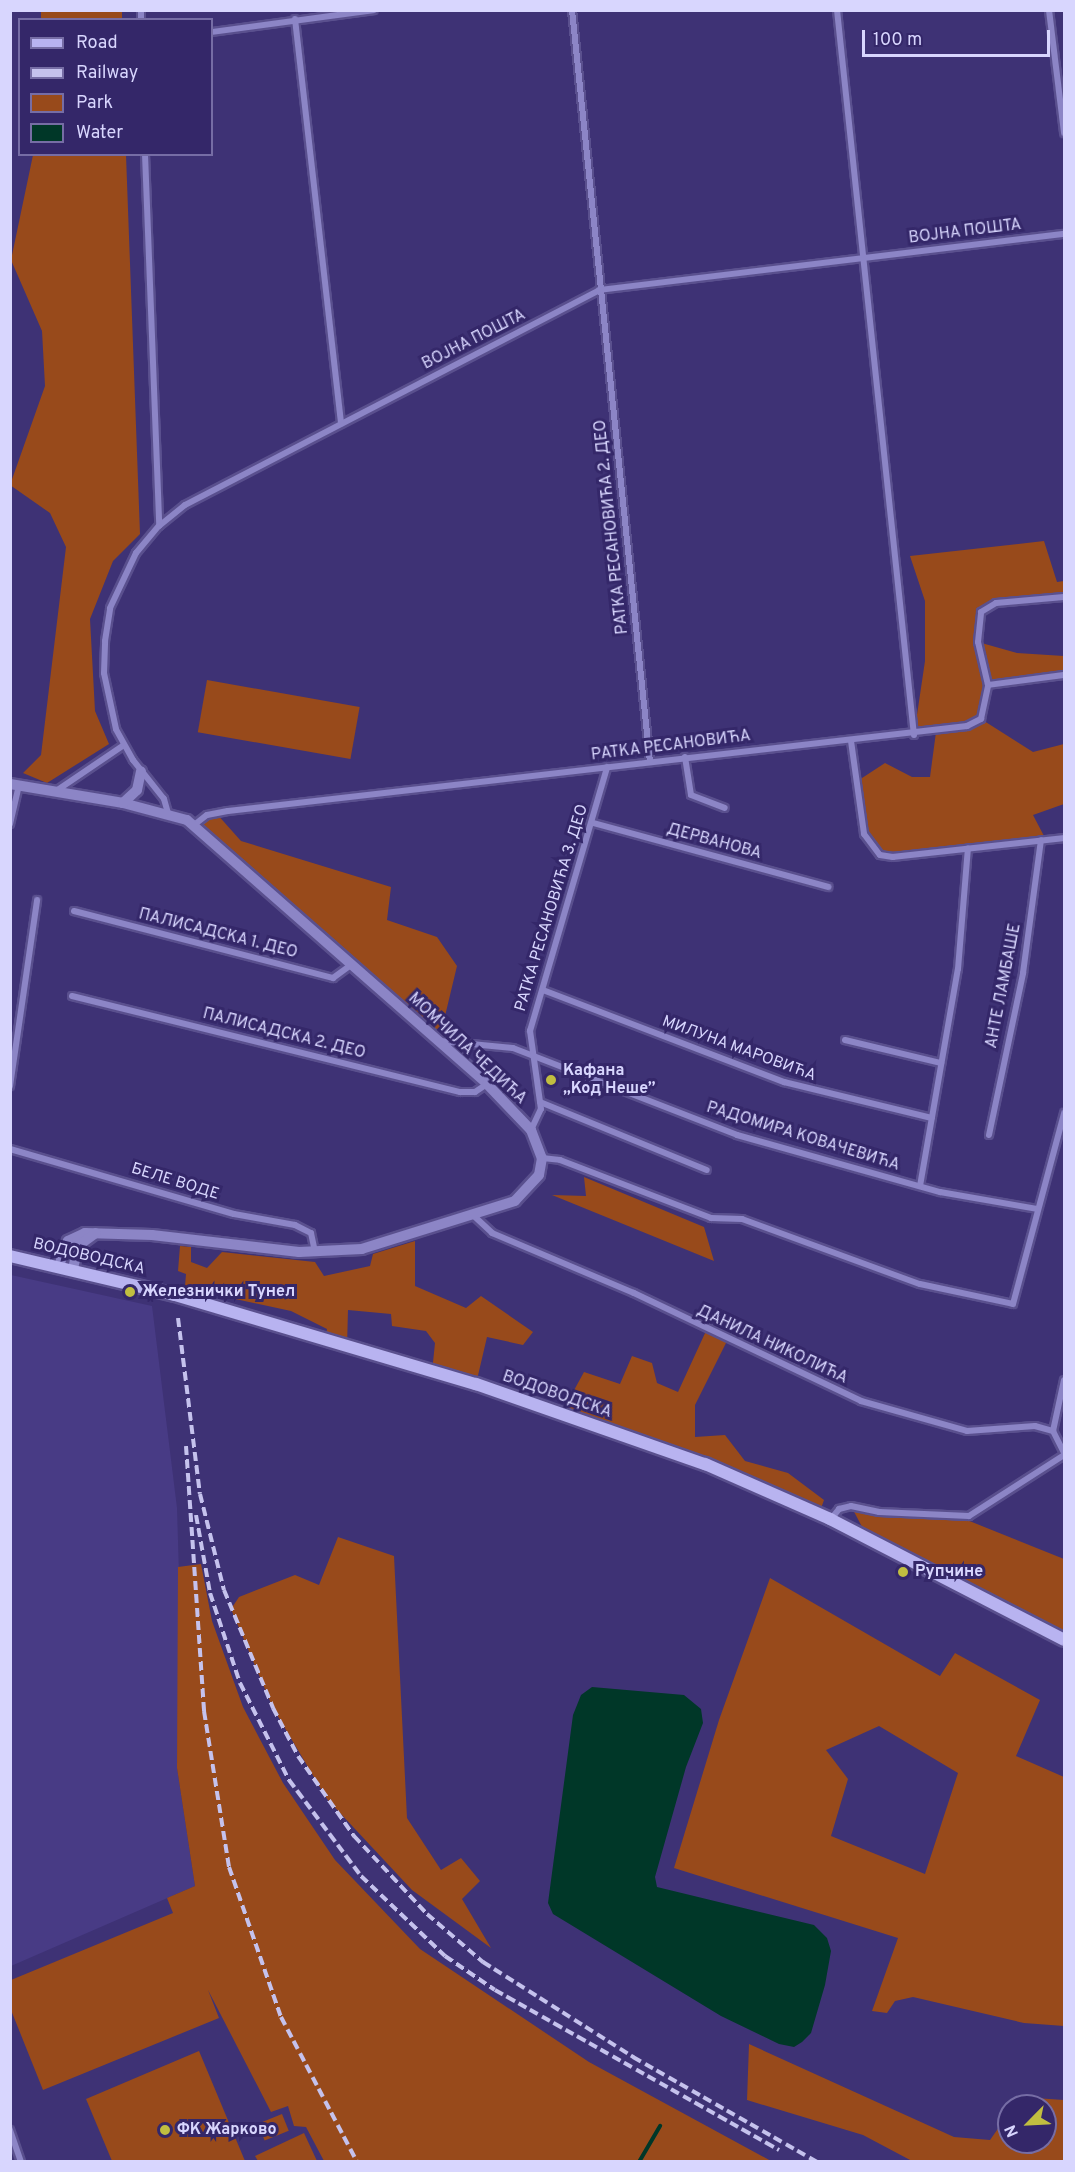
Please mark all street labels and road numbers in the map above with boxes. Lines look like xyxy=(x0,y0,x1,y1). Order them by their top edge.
street label: ВОЈНА ПОШТА xyxy=(907,216,1023,248)
street label: ВОЈНА ПОШТА xyxy=(419,306,529,374)
street label: РАТКА РЕСАНОВИЋА 2. ДЕО xyxy=(591,418,633,636)
street label: РАТКА РЕСАНОВИЋА xyxy=(590,727,752,765)
street label: РАТКА РЕСАНОВИЋА 3. ДЕО xyxy=(511,802,593,1014)
street label: ДЕРВАНОВА xyxy=(664,820,764,864)
street label: ПАЛИСАДСКА 1. ДЕО xyxy=(136,905,300,963)
street label: АНТЕ ЛАМБАШЕ xyxy=(982,922,1026,1050)
street label: МОМЧИЛА ЧЕДИЋА xyxy=(404,989,530,1109)
street label: ПАЛИСАДСКА 2. ДЕО xyxy=(200,1004,368,1064)
street label: МИЛУНА МАРОВИЋА xyxy=(659,1012,819,1086)
street label: РАДОМИРА КОВАЧЕВИЋА xyxy=(704,1098,902,1176)
street label: БЕЛЕ ВОДЕ xyxy=(129,1160,221,1204)
street label: ВОДОВОДСКА xyxy=(31,1235,147,1279)
street label: ДАНИЛА НИКОЛИЋА xyxy=(693,1301,851,1389)
street label: ВОДОВОДСКА xyxy=(500,1367,614,1423)

